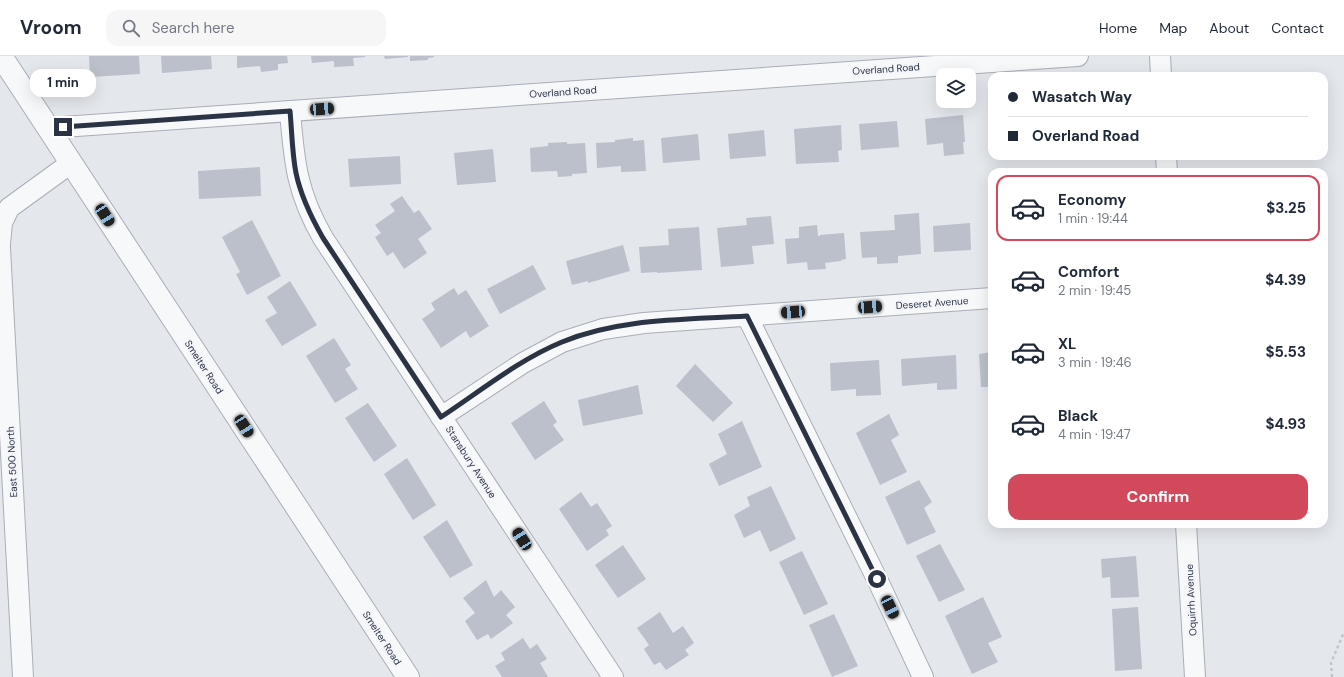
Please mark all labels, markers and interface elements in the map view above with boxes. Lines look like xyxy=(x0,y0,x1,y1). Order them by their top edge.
search box xyxy=(106,10,386,46)
text: Vroom xyxy=(20,15,82,40)
icon: search xyxy=(120,17,142,39)
text: Search here xyxy=(152,18,234,38)
text: Home xyxy=(1099,19,1137,37)
text: Map xyxy=(1159,19,1187,37)
text: About xyxy=(1209,19,1249,37)
text: Contact xyxy=(1271,19,1324,37)
street label: Overland Road xyxy=(852,60,920,78)
map controls xyxy=(936,68,976,108)
button: layers xyxy=(936,68,976,108)
callout: 1 min xyxy=(30,69,96,97)
text: 1 min xyxy=(47,74,79,91)
street label: Overland Road xyxy=(529,83,597,101)
text: Wasatch Way xyxy=(1032,87,1132,107)
car xyxy=(310,102,334,116)
route end xyxy=(54,118,72,136)
text: Overland Road xyxy=(1032,126,1139,146)
icon: car xyxy=(1010,190,1046,226)
text: Economy xyxy=(1058,190,1126,210)
text: $3.25 xyxy=(1266,198,1306,218)
car xyxy=(93,202,117,228)
text: 1 min · 19:44 xyxy=(1058,210,1128,227)
icon: car xyxy=(1010,262,1046,298)
text: Comfort xyxy=(1058,262,1119,282)
text: $4.39 xyxy=(1265,270,1306,290)
text: 2 min · 19:45 xyxy=(1058,282,1131,299)
street label: Deseret Avenue xyxy=(895,294,969,312)
car xyxy=(858,300,882,314)
car xyxy=(781,305,805,319)
icon: car xyxy=(1010,334,1046,370)
text: XL xyxy=(1058,334,1076,354)
street label: Smelter Road xyxy=(182,338,226,396)
text: $5.53 xyxy=(1265,342,1306,362)
text: 3 min · 19:46 xyxy=(1058,354,1132,371)
icon: car xyxy=(1010,406,1046,442)
text: Black xyxy=(1058,406,1098,426)
car xyxy=(232,413,256,439)
text: $4.93 xyxy=(1265,414,1306,434)
street label: Stansbury Avenue xyxy=(443,423,499,501)
street label: East 500 North xyxy=(4,426,20,498)
text: 4 min · 19:47 xyxy=(1058,426,1131,443)
button: Confirm xyxy=(1008,474,1308,520)
car xyxy=(510,526,534,552)
street label: Oquirrh Avenue xyxy=(1183,563,1199,636)
route start xyxy=(868,570,886,588)
car xyxy=(879,594,901,620)
street label: Smelter Road xyxy=(360,609,404,667)

